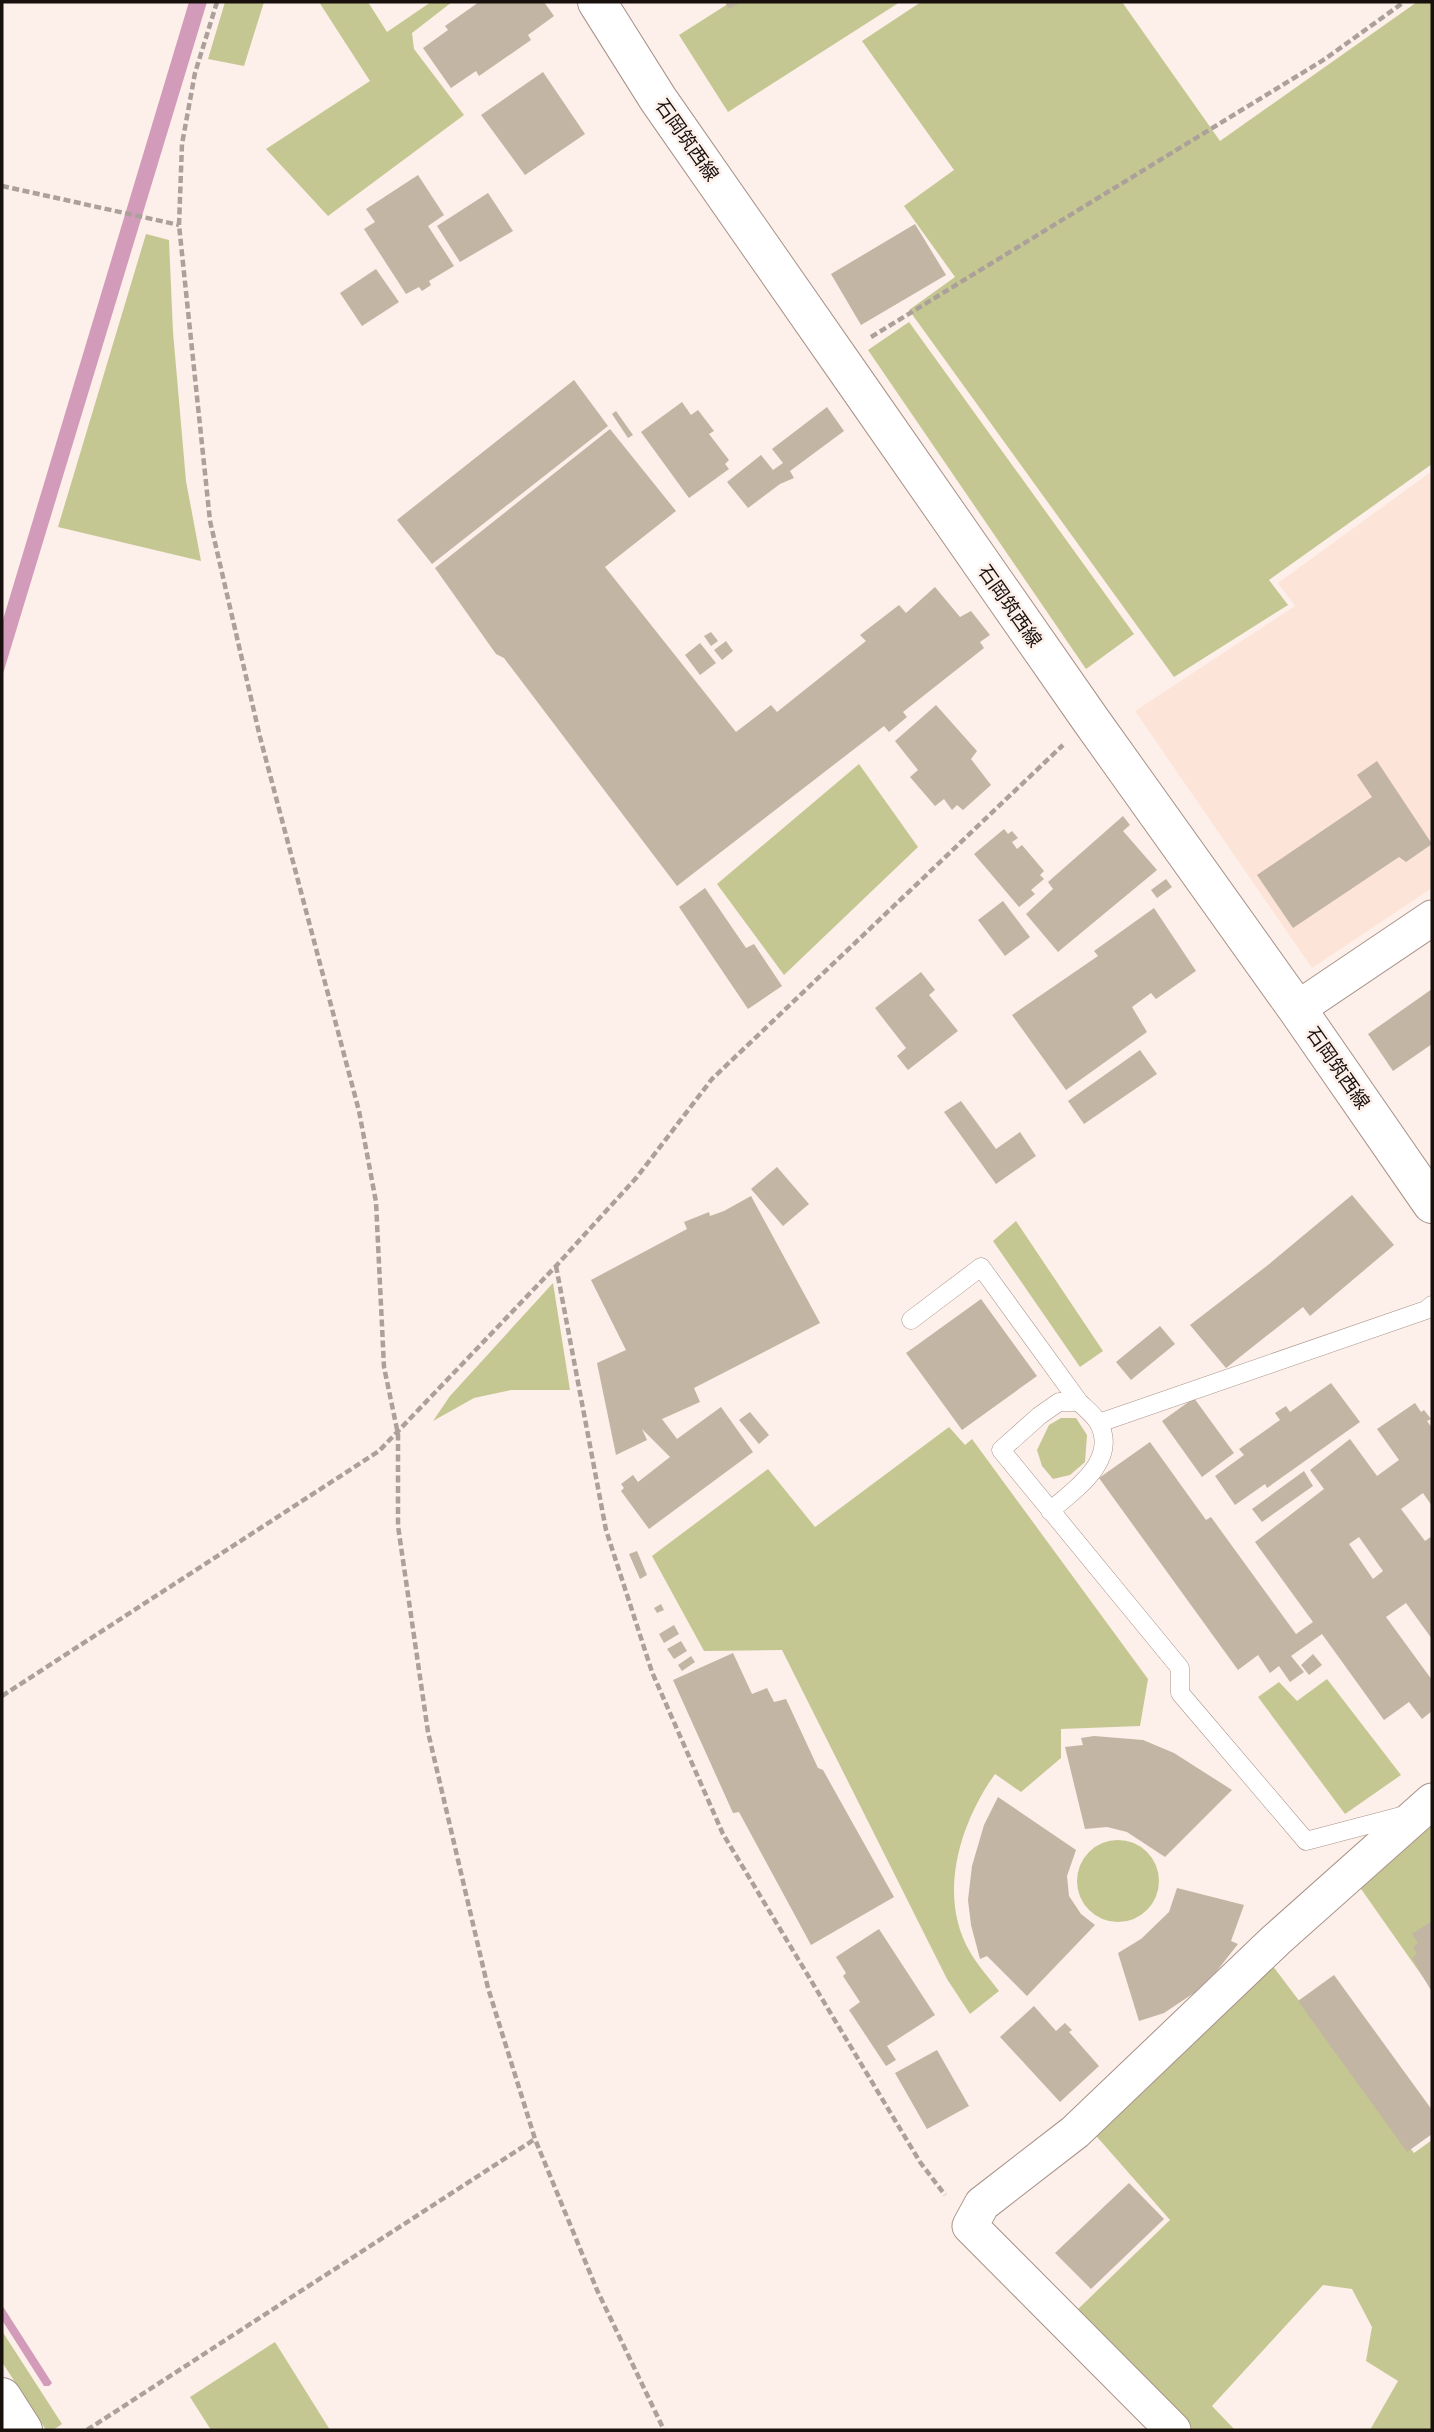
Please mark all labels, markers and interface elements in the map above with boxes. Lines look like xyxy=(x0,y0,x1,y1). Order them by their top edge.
street label: 石岡筑西線 xyxy=(651,95,723,185)
street label: 石岡筑西線 xyxy=(974,561,1046,651)
street label: 石岡筑西線 xyxy=(1302,1023,1374,1113)

